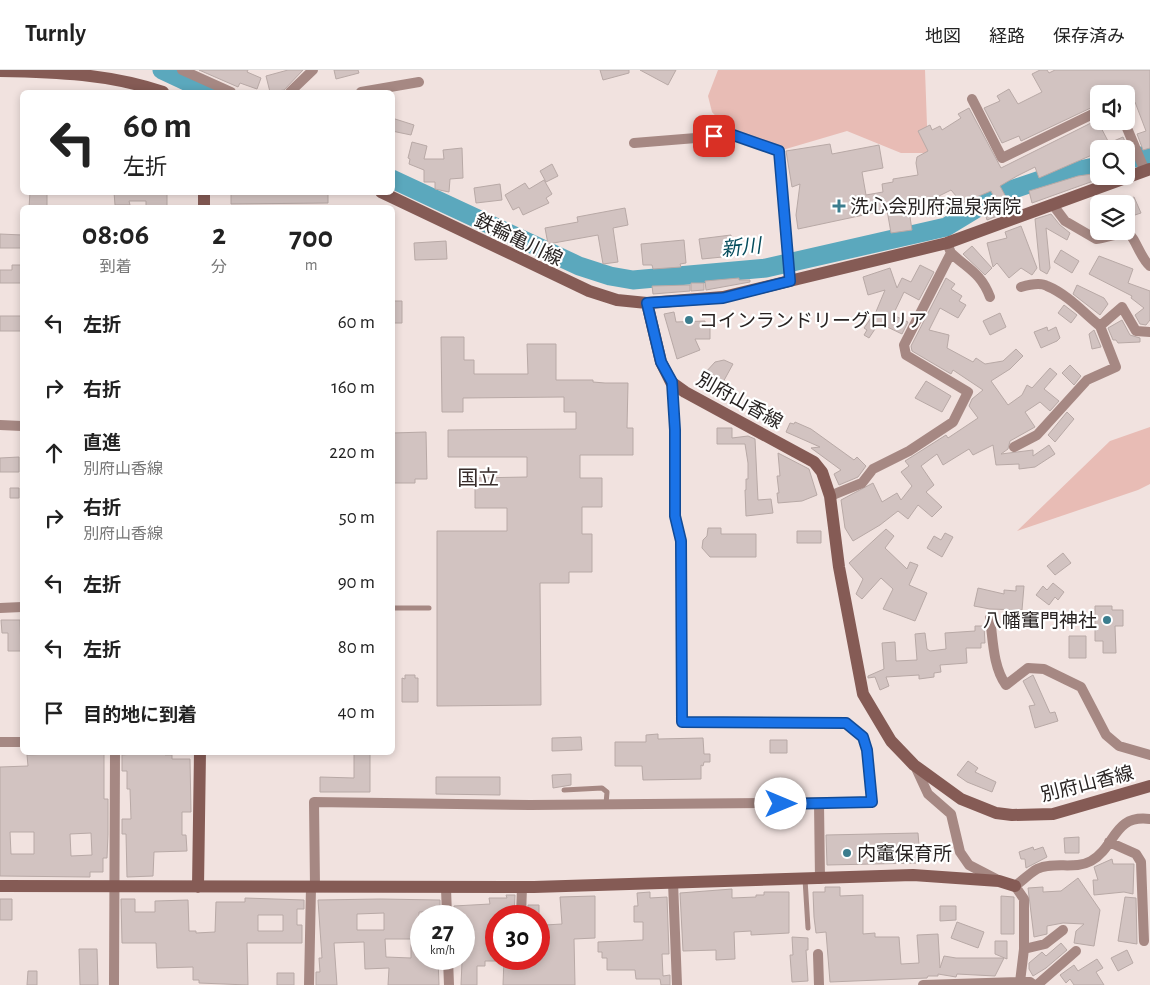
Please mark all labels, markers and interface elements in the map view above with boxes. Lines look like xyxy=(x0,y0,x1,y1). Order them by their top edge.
text: Turnly xyxy=(25,22,86,46)
text: 地図 xyxy=(925,28,961,46)
text: 経路 xyxy=(989,28,1025,46)
text: 保存済み xyxy=(1053,28,1125,46)
map controls xyxy=(1090,85,1135,240)
button: sound xyxy=(1090,85,1135,130)
text: 60 m xyxy=(123,109,192,144)
icon: left xyxy=(40,110,105,175)
pin xyxy=(693,115,735,157)
icon: arrive xyxy=(700,122,728,150)
button: search xyxy=(1090,140,1135,185)
text: 左折 xyxy=(123,156,167,178)
button: layers xyxy=(1090,195,1135,240)
place label: 洗心会別府温泉病院 xyxy=(850,196,1021,217)
marker: 洗心会別府温泉病院 xyxy=(832,199,846,213)
street label: 鉄輪亀川線 xyxy=(471,209,566,270)
text: 08:06 xyxy=(82,220,149,250)
text: 2 xyxy=(212,220,226,250)
text: 700 xyxy=(289,223,333,253)
water label: 新川 xyxy=(720,235,764,260)
text: m xyxy=(305,257,317,273)
text: 到着 xyxy=(100,259,132,275)
text: 分 xyxy=(211,259,227,275)
icon: left xyxy=(40,309,68,337)
place label: コインランドリーグロリア xyxy=(699,311,927,331)
text: 60 m xyxy=(338,313,375,332)
marker: コインランドリーグロリア xyxy=(683,314,695,326)
text: 左折 xyxy=(83,316,121,335)
street label: 別府山香線 xyxy=(693,369,786,433)
icon: right xyxy=(40,374,68,402)
text: 160 m xyxy=(331,378,375,397)
text: 右折 xyxy=(83,381,121,400)
text: 直進 xyxy=(83,434,121,453)
icon: ahead xyxy=(40,439,68,467)
text: 220 m xyxy=(329,443,375,462)
text: 別府山香線 xyxy=(83,461,163,477)
district label: 国立 xyxy=(457,467,499,489)
text: 右折 xyxy=(83,499,121,518)
icon: right xyxy=(40,504,68,532)
text: 50 m xyxy=(339,508,375,527)
text: 別府山香線 xyxy=(83,526,163,542)
icon: left xyxy=(40,569,68,597)
text: 90 m xyxy=(338,573,375,592)
text: 左折 xyxy=(83,576,121,595)
place label: 八幡竃門神社 xyxy=(983,610,1097,631)
marker: 八幡竃門神社 xyxy=(1101,614,1113,626)
icon: left xyxy=(40,634,68,662)
text: 80 m xyxy=(338,638,375,657)
text: 左折 xyxy=(83,641,121,660)
icon: arrive xyxy=(40,699,68,727)
text: 40 m xyxy=(337,703,375,722)
text: 目的地に到着 xyxy=(83,706,197,725)
street label: 別府山香線 xyxy=(1039,763,1136,805)
position arrow xyxy=(754,777,806,829)
place label: 内竈保育所 xyxy=(857,843,952,864)
marker: 内竈保育所 xyxy=(841,847,853,859)
speed limit sign: 30 xyxy=(485,905,550,970)
text: 27 xyxy=(431,919,454,944)
text: km/h xyxy=(430,944,455,956)

